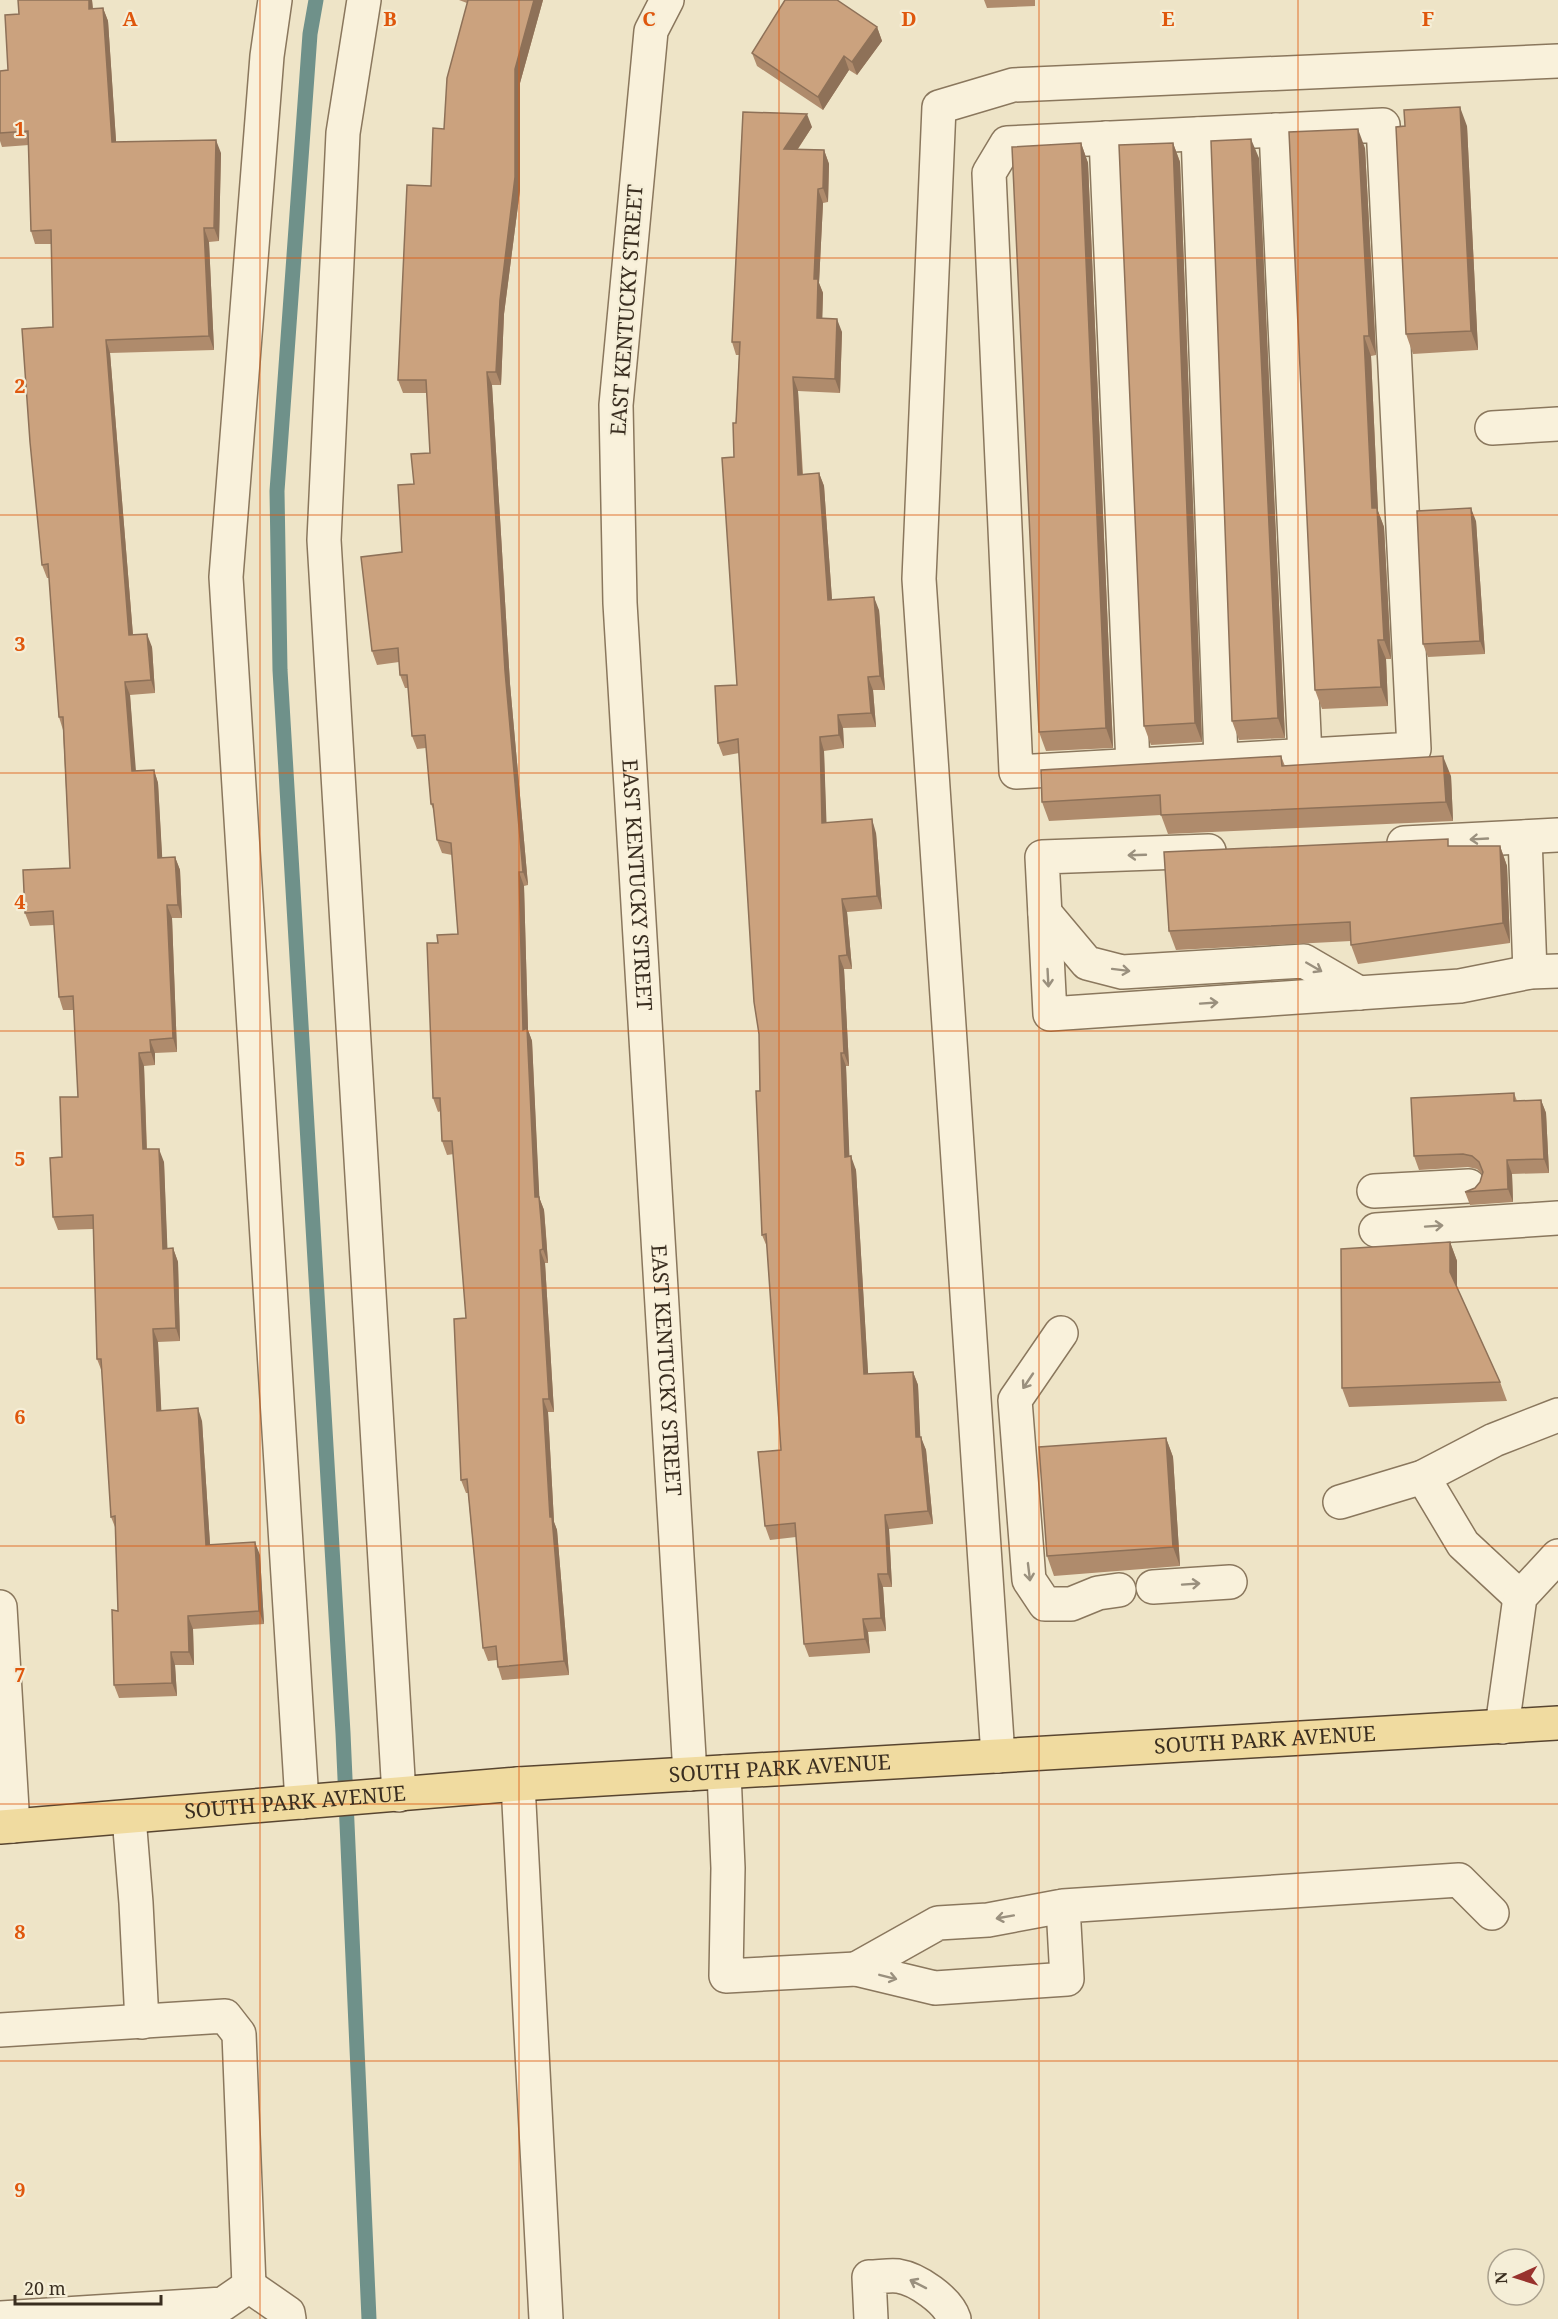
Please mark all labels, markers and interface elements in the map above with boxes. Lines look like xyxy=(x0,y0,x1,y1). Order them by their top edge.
text: A xyxy=(122,5,138,32)
text: B xyxy=(383,5,397,32)
text: C xyxy=(642,5,656,32)
text: D xyxy=(901,5,917,32)
text: E xyxy=(1161,5,1175,32)
text: F xyxy=(1422,5,1434,32)
text: 1 xyxy=(14,115,26,142)
street label: EAST KENTUCKY STREET xyxy=(603,183,649,437)
text: 2 xyxy=(14,372,26,399)
text: 3 xyxy=(14,630,26,657)
street label: EAST KENTUCKY STREET xyxy=(616,758,659,1012)
one-way arrow xyxy=(1469,834,1489,845)
one-way arrow xyxy=(1127,849,1147,860)
text: 4 xyxy=(14,888,26,915)
one-way arrow xyxy=(1305,961,1322,973)
one-way arrow xyxy=(1111,965,1130,976)
one-way arrow xyxy=(1043,967,1054,987)
one-way arrow xyxy=(1198,998,1218,1009)
text: 5 xyxy=(14,1145,26,1172)
one-way arrow xyxy=(1423,1220,1443,1231)
street label: EAST KENTUCKY STREET xyxy=(645,1243,688,1497)
one-way arrow xyxy=(1022,1373,1034,1389)
text: 6 xyxy=(14,1403,26,1430)
one-way arrow xyxy=(1024,1561,1035,1581)
one-way arrow xyxy=(1181,1579,1201,1590)
text: 7 xyxy=(14,1661,26,1688)
street label: SOUTH PARK AVENUE xyxy=(1153,1719,1377,1760)
street label: SOUTH PARK AVENUE xyxy=(668,1747,891,1788)
street label: SOUTH PARK AVENUE xyxy=(183,1778,407,1825)
one-way arrow xyxy=(996,1912,1016,1923)
text: 8 xyxy=(14,1918,26,1945)
one-way arrow xyxy=(878,1971,897,1983)
text: 9 xyxy=(14,2176,26,2203)
north arrow xyxy=(1486,2247,1546,2307)
scale bar xyxy=(15,2268,160,2306)
text: N xyxy=(1490,2271,1512,2285)
text: 20 m xyxy=(24,2276,66,2300)
one-way arrow xyxy=(909,2278,927,2290)

